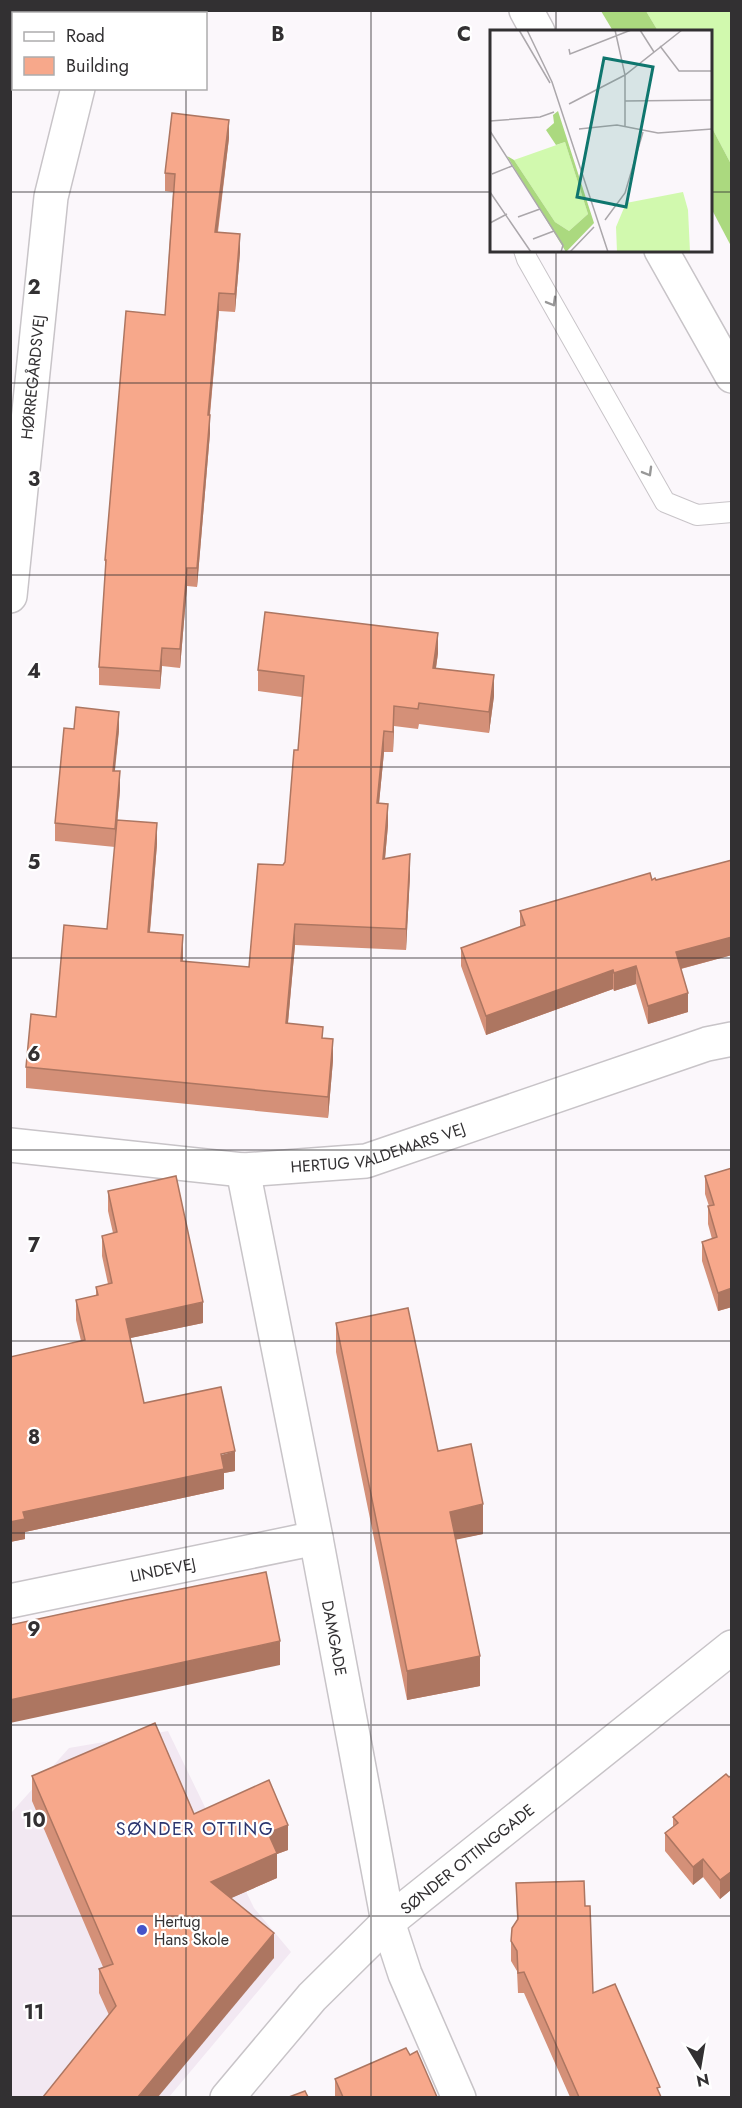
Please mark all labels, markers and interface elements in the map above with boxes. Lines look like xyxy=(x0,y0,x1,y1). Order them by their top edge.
legend xyxy=(12,12,207,90)
text: B xyxy=(271,20,285,49)
text: C xyxy=(457,20,471,49)
text: Road xyxy=(66,23,105,49)
inset map xyxy=(490,30,712,252)
text: Building xyxy=(66,53,129,79)
text: 2 xyxy=(27,273,41,302)
one-way arrow xyxy=(544,296,556,306)
street label: HØRREGÅRDSVEJ xyxy=(15,314,50,441)
text: 3 xyxy=(28,465,40,494)
one-way arrow xyxy=(641,465,652,476)
text: 4 xyxy=(27,657,41,686)
text: 5 xyxy=(28,848,41,877)
text: 6 xyxy=(27,1040,41,1069)
street label: HERTUG VALDEMARS VEJ xyxy=(290,1116,468,1178)
text: 7 xyxy=(28,1231,41,1260)
text: 8 xyxy=(28,1423,40,1452)
street label: LINDEVEJ xyxy=(128,1552,198,1588)
street label: DAMGADE xyxy=(316,1599,353,1678)
text: 9 xyxy=(27,1615,41,1644)
street label: SØNDER OTTINGGADE xyxy=(395,1798,539,1920)
text: 10 xyxy=(22,1806,46,1835)
district label: SØNDER OTTING xyxy=(116,1816,274,1842)
place label: Hertug Hans Skole xyxy=(154,1910,229,1951)
marker: Hertug Hans Skole xyxy=(135,1923,149,1937)
text: 11 xyxy=(24,1998,44,2027)
north arrow xyxy=(670,2036,730,2096)
text: N xyxy=(694,2068,711,2093)

